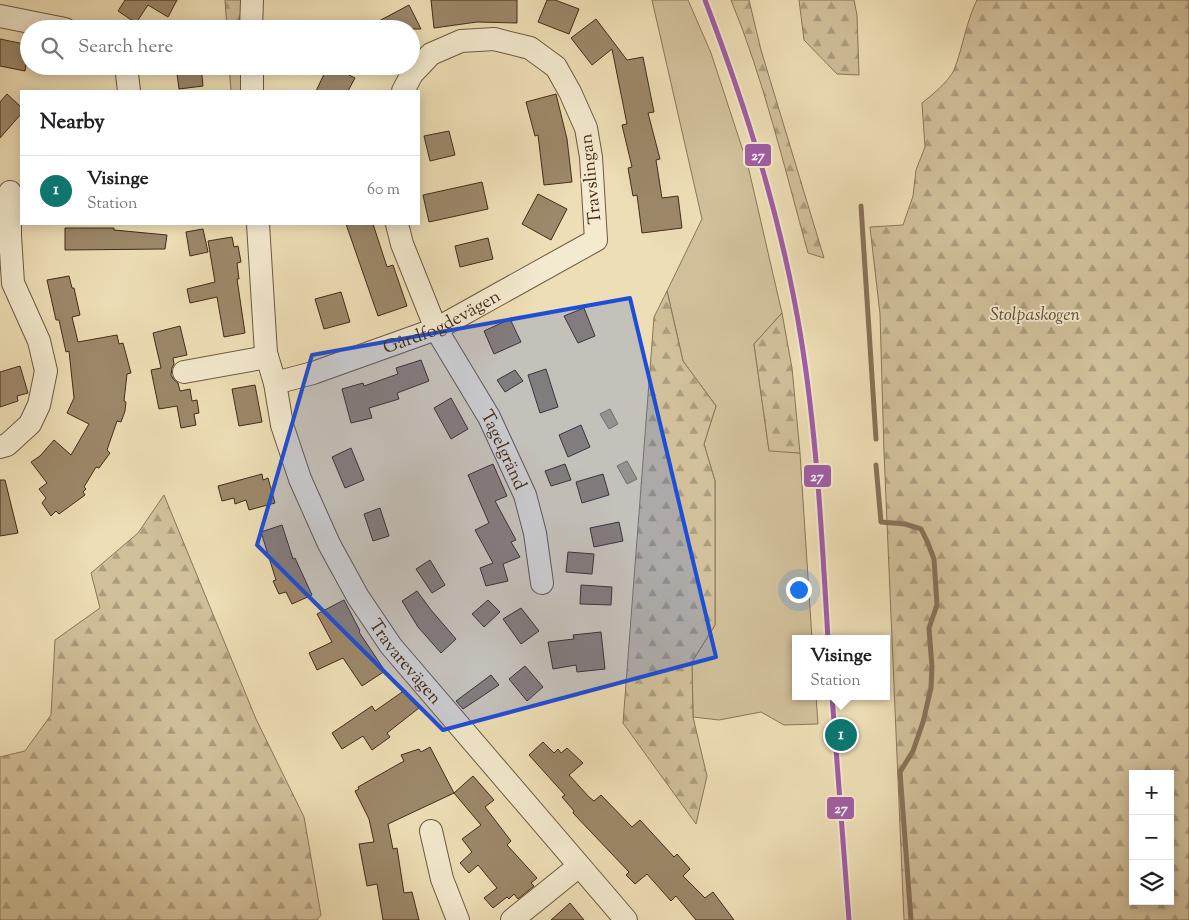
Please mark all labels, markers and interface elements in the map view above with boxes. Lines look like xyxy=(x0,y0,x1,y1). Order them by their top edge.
search box xyxy=(20,20,420,75)
icon: search xyxy=(38,34,66,62)
text: Search here xyxy=(78,34,173,61)
text: Nearby xyxy=(40,108,105,138)
street label: Travslingan xyxy=(574,132,610,225)
line badge: 27 xyxy=(744,143,772,167)
text: 27 xyxy=(751,147,766,167)
text: Visinge xyxy=(87,166,149,193)
text: 1 xyxy=(53,179,59,202)
text: 60 m xyxy=(367,179,400,202)
text: Station xyxy=(87,193,137,216)
street label: Gårdfogdevägen xyxy=(380,284,506,362)
park label: Stolpaskogen xyxy=(990,303,1080,329)
street label: Tagelgränd xyxy=(473,406,532,495)
line badge: 27 xyxy=(803,464,832,488)
text: 27 xyxy=(810,468,825,488)
your location xyxy=(786,577,812,603)
street label: Travarevägen xyxy=(362,615,447,711)
popup xyxy=(792,635,890,700)
text: Visinge xyxy=(810,643,872,670)
text: Station xyxy=(810,670,861,693)
pin: 1 xyxy=(825,716,857,754)
map controls xyxy=(1129,770,1174,905)
button: + xyxy=(1129,770,1174,815)
line badge: 27 xyxy=(826,796,855,820)
text: 27 xyxy=(834,800,849,820)
button: − xyxy=(1129,815,1174,860)
button: layers xyxy=(1129,860,1174,905)

